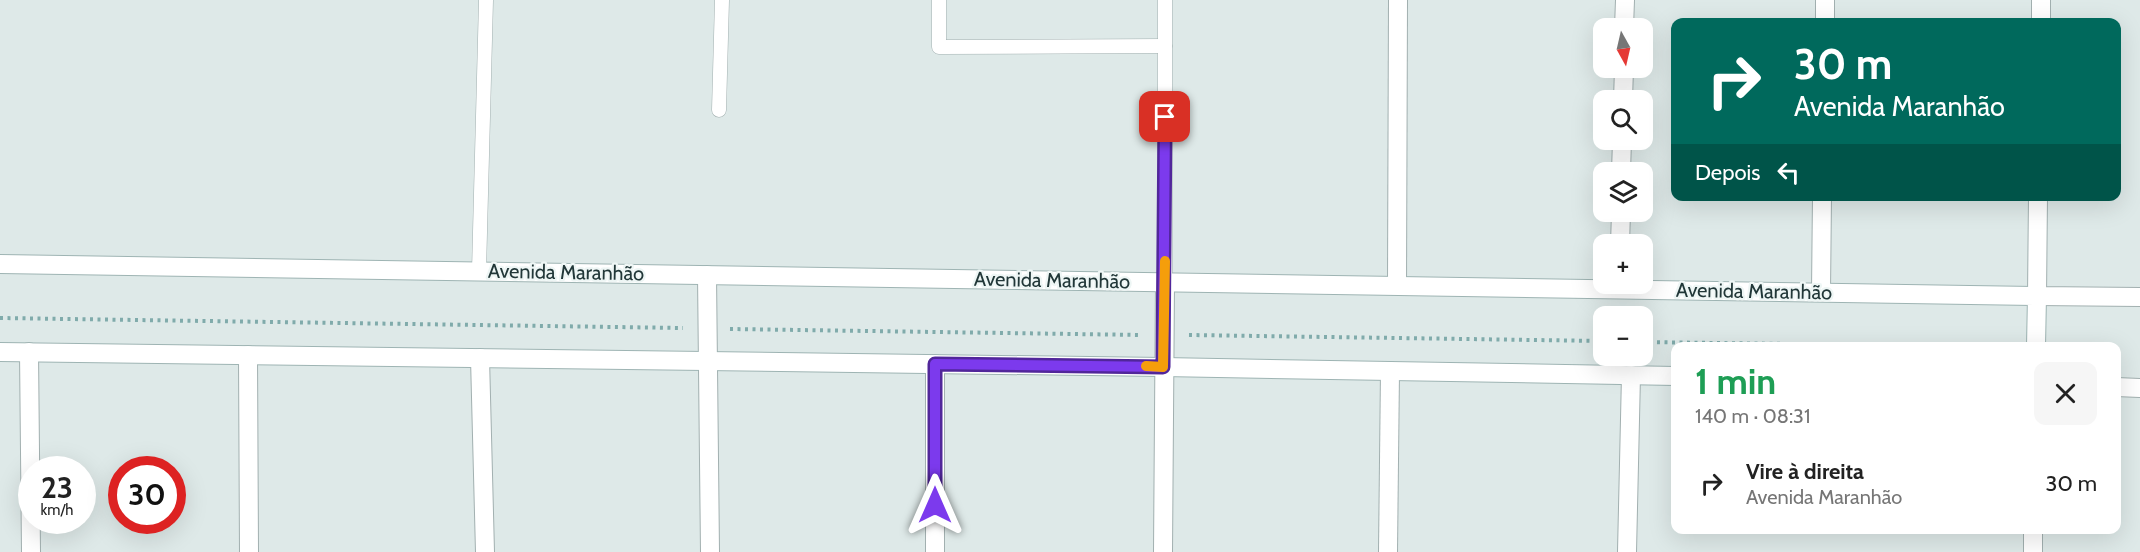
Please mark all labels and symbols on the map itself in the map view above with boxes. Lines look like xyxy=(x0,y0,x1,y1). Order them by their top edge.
north arrow xyxy=(1593,18,1653,78)
pin xyxy=(1139,91,1190,142)
street label: Avenida Maranhão xyxy=(488,259,644,285)
street label: Avenida Maranhão xyxy=(974,267,1130,293)
street label: Avenida Maranhão xyxy=(1676,278,1832,304)
speed limit sign: 30 xyxy=(108,456,186,534)
position arrow xyxy=(903,473,967,537)

